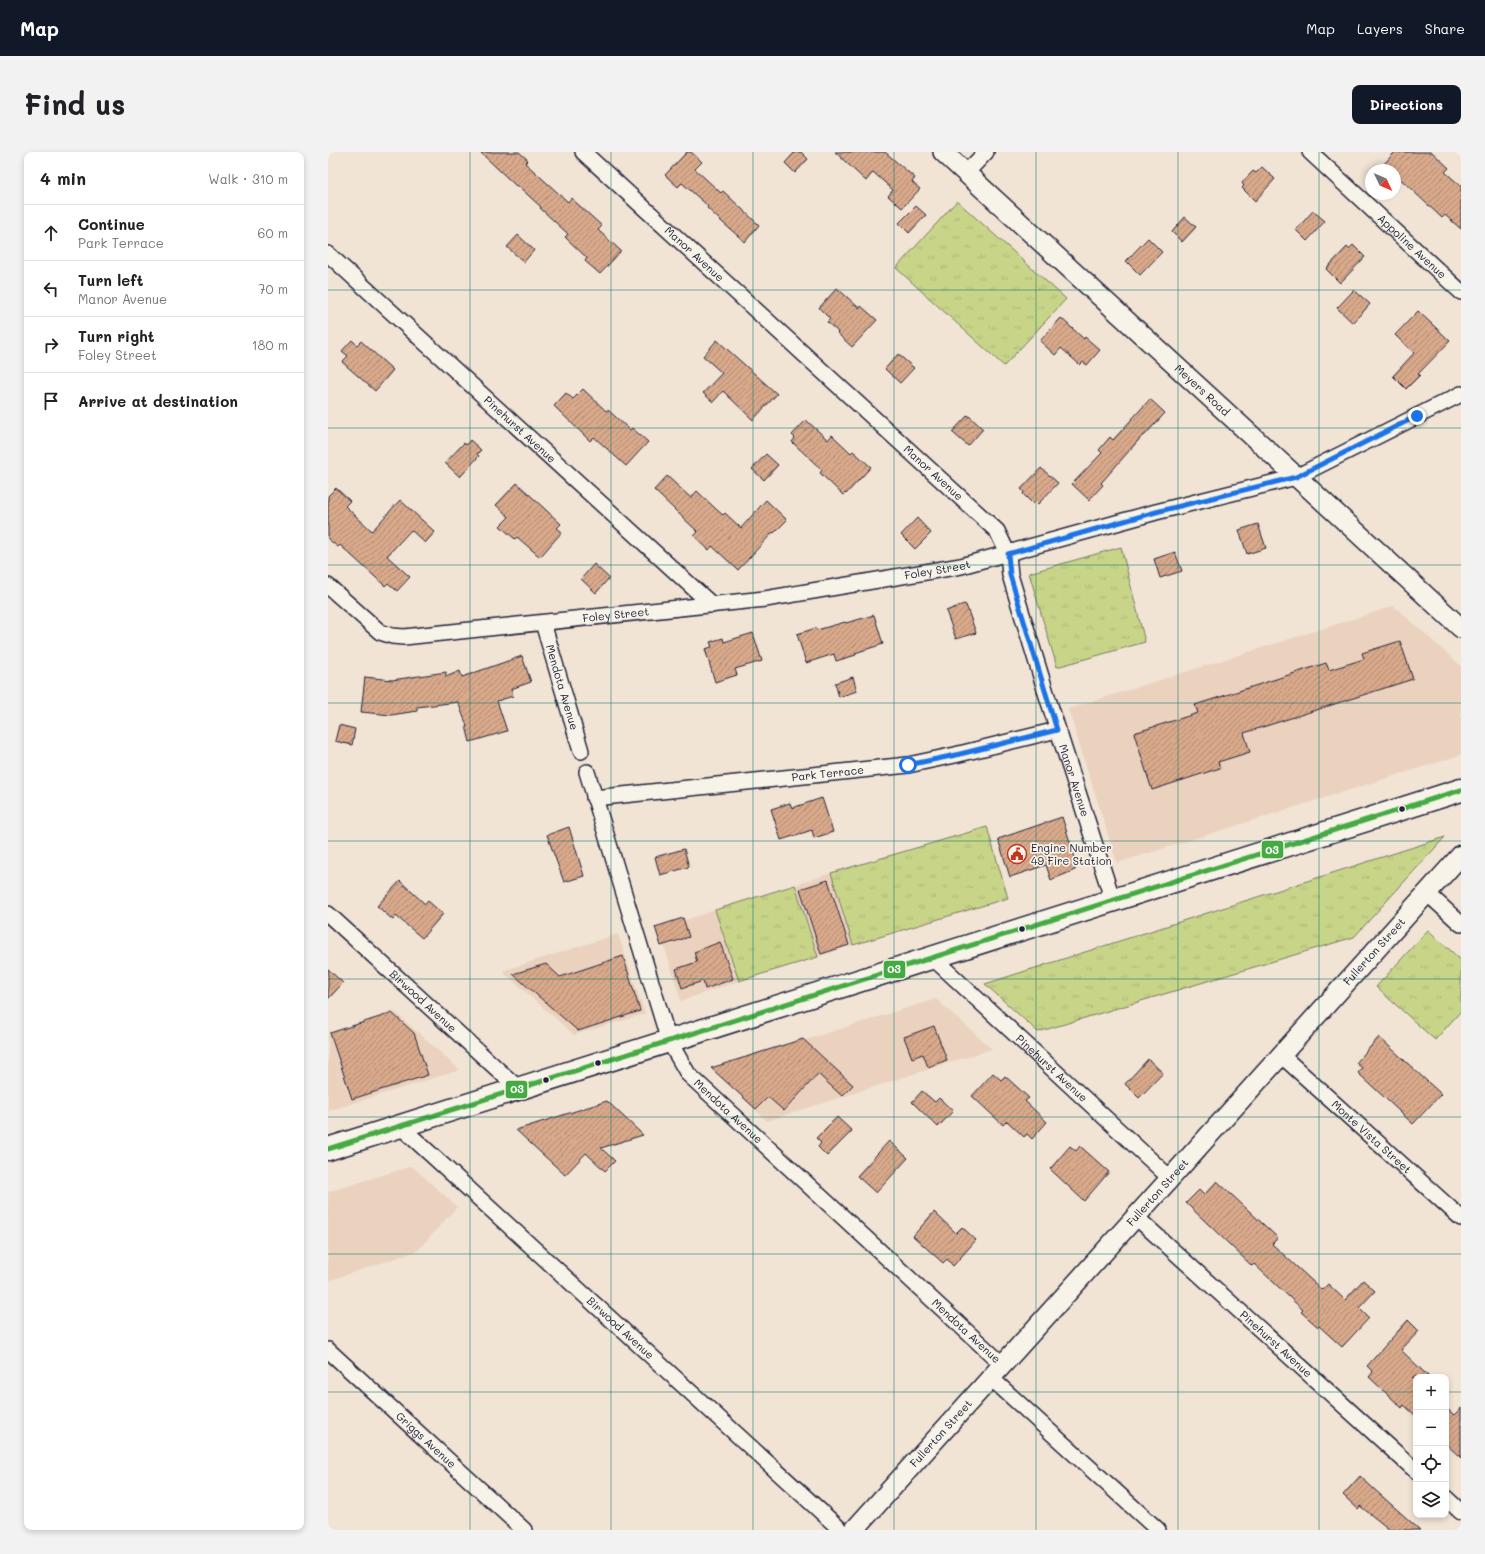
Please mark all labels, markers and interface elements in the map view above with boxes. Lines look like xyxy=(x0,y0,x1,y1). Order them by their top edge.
text: Map xyxy=(20,16,59,41)
text: Map xyxy=(1306,19,1335,38)
text: Layers xyxy=(1357,19,1403,38)
text: Share xyxy=(1425,19,1465,38)
button: Directions xyxy=(1352,85,1461,124)
text: Find us xyxy=(24,86,125,122)
north arrow xyxy=(1365,164,1401,200)
text: 4 min xyxy=(40,167,86,189)
text: Walk · 310 m xyxy=(208,170,288,187)
street label: Appoline Avenue xyxy=(1375,211,1450,282)
text: Continue xyxy=(78,214,145,234)
icon: ahead xyxy=(40,222,62,244)
street label: Manor Avenue xyxy=(662,223,728,285)
text: 60 m xyxy=(258,224,288,241)
text: Park Terrace xyxy=(78,234,164,251)
text: Turn left xyxy=(78,270,143,290)
icon: left xyxy=(40,278,62,300)
text: 70 m xyxy=(258,280,288,297)
text: Manor Avenue xyxy=(78,290,167,307)
text: Turn right xyxy=(78,326,155,346)
icon: right xyxy=(40,334,62,356)
text: 180 m xyxy=(252,336,288,353)
text: Foley Street xyxy=(78,346,157,363)
street label: Meyers Road xyxy=(1172,361,1233,419)
icon: arrive xyxy=(40,390,62,412)
text: Arrive at destination xyxy=(78,391,238,411)
street label: Pinehurst Avenue xyxy=(481,392,560,466)
route end xyxy=(1408,407,1426,425)
street label: Manor Avenue xyxy=(901,441,967,504)
street label: Foley Street xyxy=(903,556,972,582)
street label: Foley Street xyxy=(582,603,650,625)
street label: Mendota Avenue xyxy=(543,643,582,732)
street label: Manor Avenue xyxy=(1056,742,1093,819)
route start xyxy=(899,756,917,774)
street label: Park Terrace xyxy=(791,762,865,784)
unlabelled marker xyxy=(1397,804,1407,814)
place label: Engine Number 49 Fire Station xyxy=(1031,840,1112,868)
line badge: 03 xyxy=(1261,840,1284,859)
text: 03 xyxy=(1265,842,1279,857)
public building icon: Engine Number 49 Fire Station xyxy=(1006,843,1028,865)
street label: Fullerton Street xyxy=(1339,914,1408,988)
unlabelled marker xyxy=(1017,924,1027,934)
line badge: 03 xyxy=(883,960,906,979)
text: 03 xyxy=(887,961,901,976)
street label: Birwood Avenue xyxy=(387,966,460,1035)
street label: Pinehurst Avenue xyxy=(1013,1031,1091,1105)
unlabelled marker xyxy=(593,1058,603,1068)
unlabelled marker xyxy=(541,1075,551,1085)
street label: Mendota Avenue xyxy=(691,1075,766,1146)
line badge: 03 xyxy=(505,1080,528,1099)
text: 03 xyxy=(510,1081,524,1096)
street label: Monte Vista Street xyxy=(1329,1096,1415,1177)
street label: Fullerton Street xyxy=(1123,1155,1192,1229)
street label: Birwood Avenue xyxy=(584,1293,658,1362)
street label: Mendota Avenue xyxy=(929,1295,1004,1366)
street label: Pinehurst Avenue xyxy=(1237,1307,1316,1380)
map controls xyxy=(1413,1374,1449,1518)
button: + xyxy=(1413,1374,1449,1410)
street label: Fullerton Street xyxy=(906,1396,975,1470)
street label: Griggs Avenue xyxy=(393,1408,460,1471)
button: − xyxy=(1413,1410,1449,1446)
button: locate xyxy=(1413,1446,1449,1482)
button: layers xyxy=(1413,1482,1449,1518)

